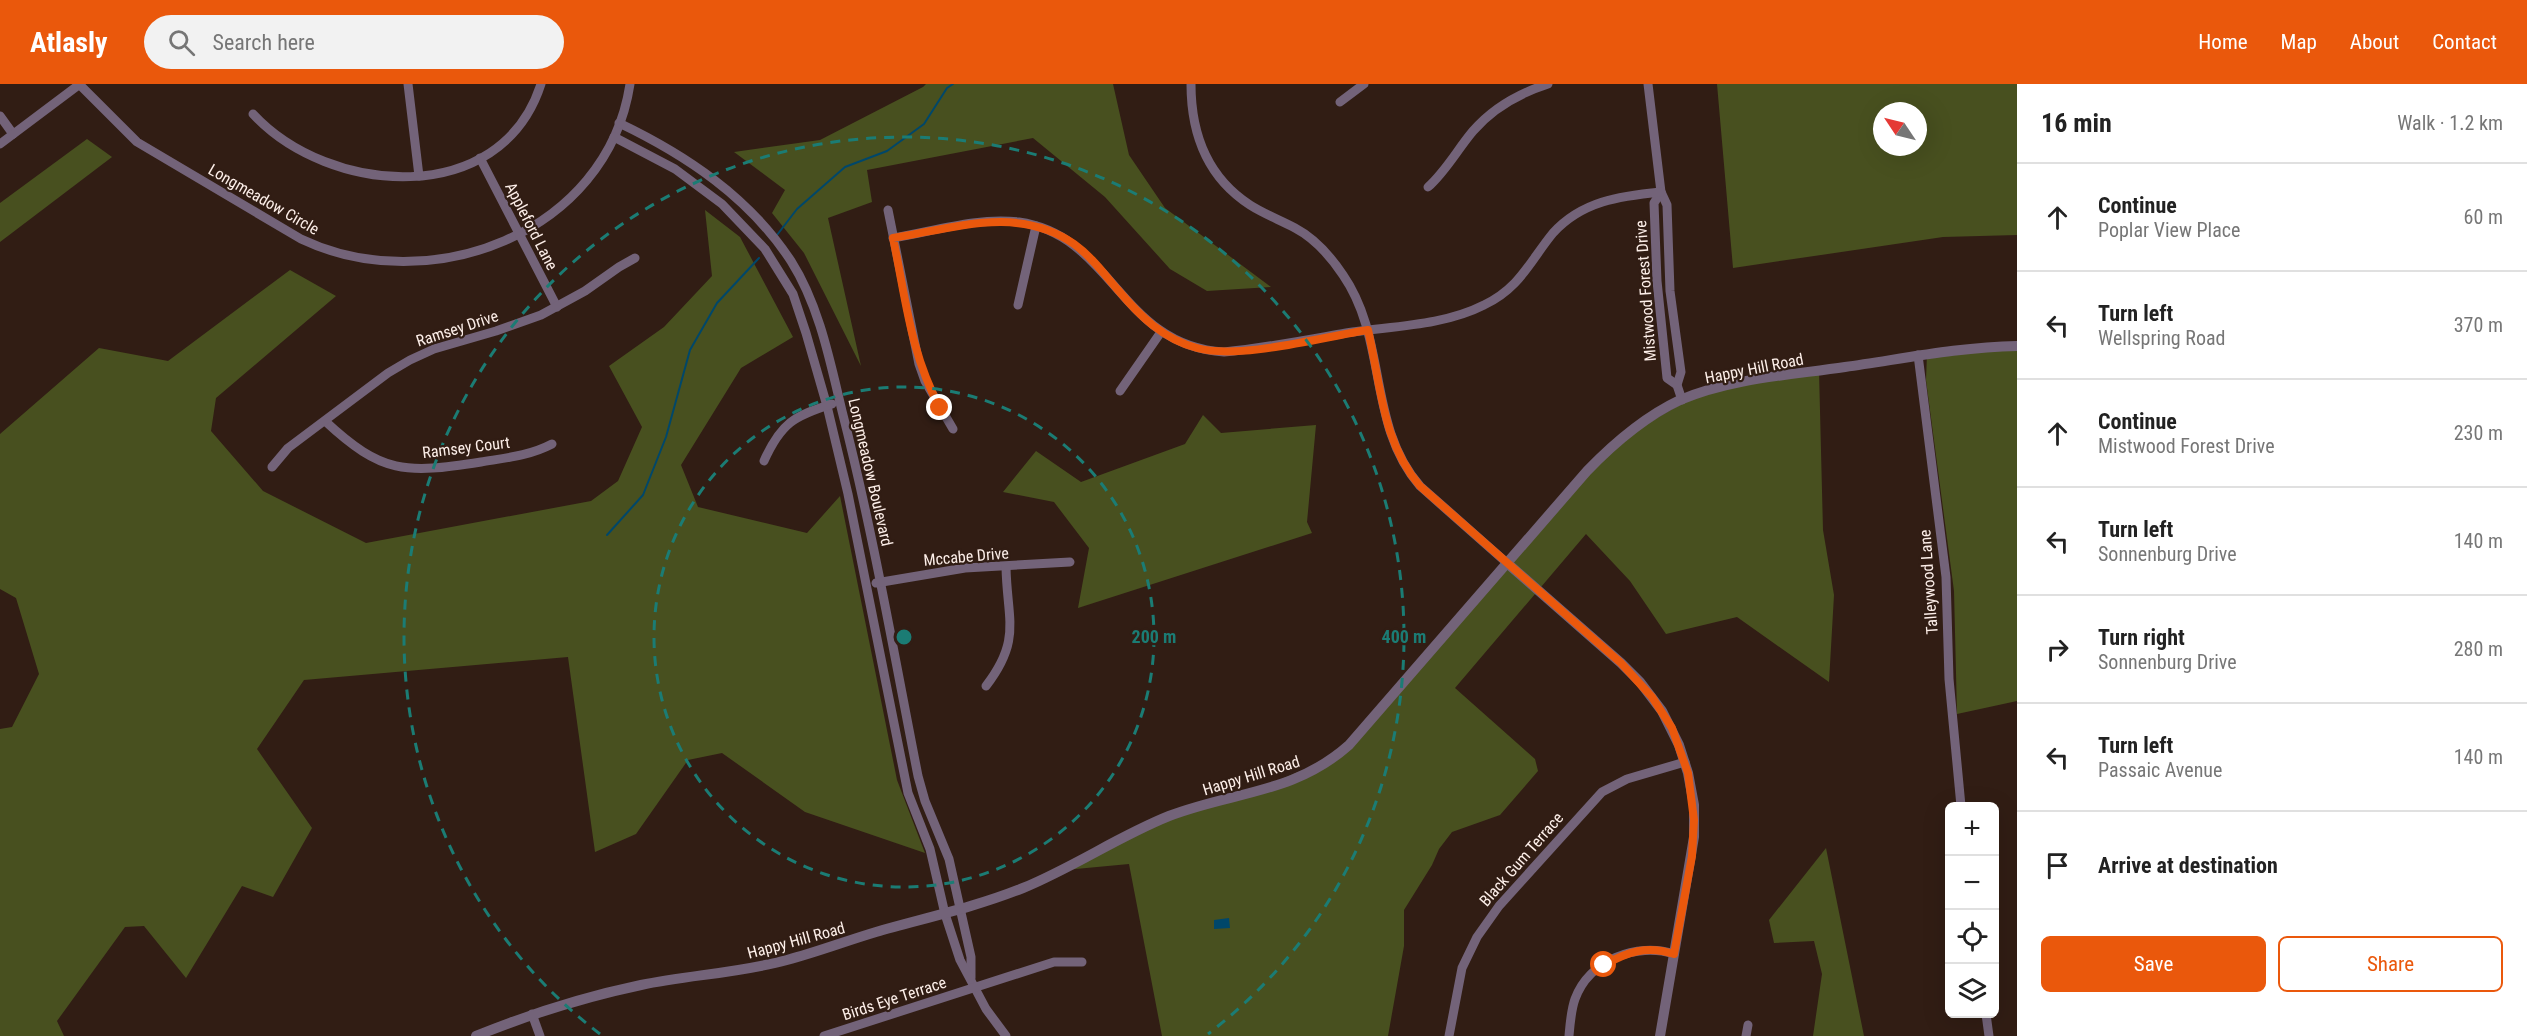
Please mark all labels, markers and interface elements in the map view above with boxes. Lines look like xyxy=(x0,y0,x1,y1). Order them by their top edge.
search box xyxy=(144,15,564,69)
text: Atlasly xyxy=(30,26,108,59)
icon: search xyxy=(165,26,198,59)
text: Search here xyxy=(213,30,315,55)
text: Home xyxy=(2198,30,2248,54)
text: Map xyxy=(2281,30,2317,54)
text: About xyxy=(2350,30,2399,54)
text: Contact xyxy=(2432,30,2497,54)
north arrow xyxy=(1873,102,1927,156)
text: 16 min xyxy=(2041,108,2112,138)
text: Walk · 1.2 km xyxy=(2397,111,2503,135)
street label: Longmeadow Circle xyxy=(205,160,322,239)
street label: Appleford Lane xyxy=(501,179,562,273)
text: Continue xyxy=(2098,193,2177,218)
icon: ahead xyxy=(2041,201,2074,234)
text: 60 m xyxy=(2464,205,2503,229)
text: Poplar View Place xyxy=(2098,218,2240,242)
street label: Mistwood Forest Drive xyxy=(1631,220,1660,362)
text: Turn left xyxy=(2098,301,2173,326)
street label: Ramsey Drive xyxy=(414,306,501,351)
icon: left xyxy=(2041,309,2074,342)
text: 370 m xyxy=(2454,313,2503,337)
text: Wellspring Road xyxy=(2098,326,2225,350)
street label: Happy Hill Road xyxy=(1703,350,1805,387)
route end xyxy=(926,394,952,420)
street label: Longmeadow Boulevard xyxy=(844,396,897,548)
text: Continue xyxy=(2098,409,2177,434)
icon: ahead xyxy=(2041,417,2074,450)
text: 230 m xyxy=(2454,421,2503,445)
street label: Ramsey Court xyxy=(421,433,511,462)
text: Mistwood Forest Drive xyxy=(2098,434,2275,458)
text: Turn left xyxy=(2098,517,2173,542)
icon: left xyxy=(2041,525,2074,558)
street label: Talleywood Lane xyxy=(1915,529,1942,635)
text: 140 m xyxy=(2454,529,2503,553)
text: Sonnenburg Drive xyxy=(2098,542,2237,566)
street label: Mccabe Drive xyxy=(923,543,1009,570)
text: Turn right xyxy=(2098,625,2185,650)
text: 200 m xyxy=(1132,626,1176,647)
text: 400 m xyxy=(1382,626,1426,647)
centre of rings xyxy=(894,627,914,647)
icon: right xyxy=(2041,633,2074,666)
text: 280 m xyxy=(2454,637,2503,661)
text: Sonnenburg Drive xyxy=(2098,650,2237,674)
text: Turn left xyxy=(2098,733,2173,758)
icon: left xyxy=(2041,741,2074,774)
text: 140 m xyxy=(2454,745,2503,769)
street label: Happy Hill Road xyxy=(1200,752,1302,799)
text: Passaic Avenue xyxy=(2098,758,2222,782)
map controls xyxy=(1945,802,1999,1018)
button: + xyxy=(1945,802,1999,856)
street label: Black Gum Terrace xyxy=(1476,809,1567,910)
icon: arrive xyxy=(2041,849,2074,882)
text: Arrive at destination xyxy=(2098,853,2278,878)
button: − xyxy=(1945,856,1999,910)
button: locate xyxy=(1945,910,1999,964)
street label: Happy Hill Road xyxy=(745,918,847,963)
button: Save xyxy=(2041,936,2266,992)
button: Share xyxy=(2278,936,2503,992)
route start xyxy=(1590,951,1616,977)
button: layers xyxy=(1945,964,1999,1018)
street label: Birds Eye Terrace xyxy=(840,973,949,1024)

